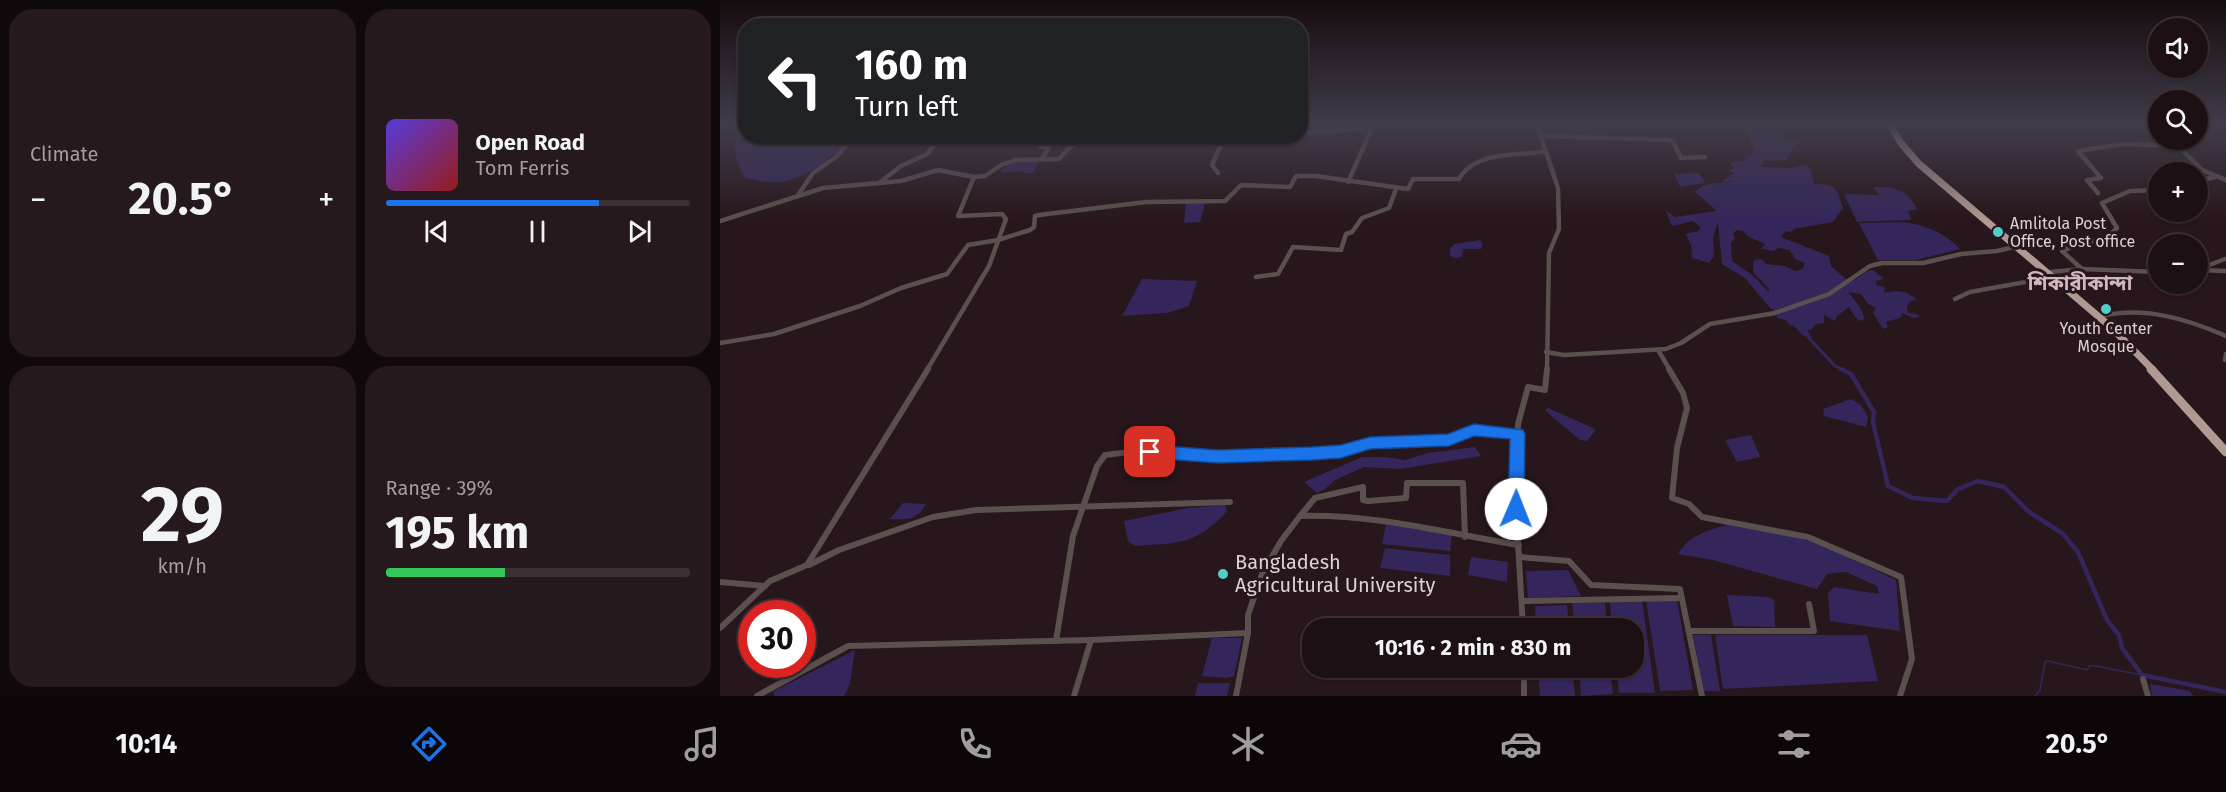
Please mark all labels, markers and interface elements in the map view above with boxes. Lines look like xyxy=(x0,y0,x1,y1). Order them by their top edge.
map controls xyxy=(2148,18,2208,294)
button: sound xyxy=(2148,18,2208,78)
text: 160 m xyxy=(855,40,968,90)
icon: left xyxy=(756,42,834,120)
button: search xyxy=(2148,90,2208,150)
text: Turn left xyxy=(855,91,958,123)
text: Open Road xyxy=(476,129,585,156)
text: Climate xyxy=(30,142,98,166)
text: Tom Ferris xyxy=(476,156,569,180)
button: + xyxy=(2148,162,2208,222)
text: 20.5° xyxy=(128,172,236,226)
text: − xyxy=(30,180,47,220)
text: + xyxy=(318,180,335,220)
place label: Amlitola Post Office, Post office xyxy=(2010,214,2135,251)
icon: previous xyxy=(420,215,453,248)
icon: pause xyxy=(521,215,554,248)
icon: next xyxy=(623,215,656,248)
marker: Amlitola Post Office, Post office xyxy=(1991,225,2005,239)
button: − xyxy=(2148,234,2208,294)
district label: শিকারীকান্দা xyxy=(2027,271,2133,295)
marker: Youth Center Mosque xyxy=(2099,302,2113,316)
place label: Youth Center Mosque xyxy=(2059,319,2153,356)
pin xyxy=(1124,426,1175,477)
icon: arrive xyxy=(1133,435,1166,468)
text: 29 xyxy=(141,468,224,562)
text: Range · 39% xyxy=(386,476,493,500)
position arrow xyxy=(1484,477,1548,541)
text: 195 km xyxy=(386,506,529,560)
place label: Bangladesh Agricultural University xyxy=(1235,550,1436,597)
text: km/h xyxy=(158,554,207,578)
marker: Bangladesh Agricultural University xyxy=(1216,567,1230,581)
speed limit sign: 30 xyxy=(738,600,816,678)
text: 10:16 · 2 min · 830 m xyxy=(1375,634,1571,661)
icon: directions xyxy=(408,723,450,765)
icon: music xyxy=(681,723,723,765)
icon: phone xyxy=(954,723,996,765)
icon: climate xyxy=(1227,723,1269,765)
icon: car xyxy=(1500,723,1542,765)
icon: filters xyxy=(1773,723,1815,765)
text: 10:14 xyxy=(115,728,177,760)
text: 20.5° xyxy=(2046,728,2110,760)

